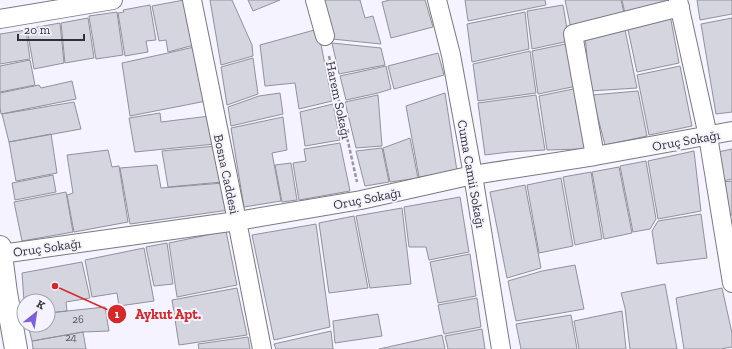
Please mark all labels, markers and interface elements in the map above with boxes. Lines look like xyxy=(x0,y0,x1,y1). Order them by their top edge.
scale bar xyxy=(18,16,84,42)
text: 20 m xyxy=(24,23,51,37)
street label: Harem Sokağı xyxy=(323,60,354,141)
street label: Cuma Camii Sokağı xyxy=(455,119,488,230)
street label: Oruç Sokağı xyxy=(651,127,722,154)
street label: Bosna Caddesi xyxy=(211,133,242,216)
street label: Oruç Sokağı xyxy=(332,185,403,212)
street label: Oruç Sokağı xyxy=(12,235,82,260)
north arrow xyxy=(16,293,56,333)
text: K xyxy=(34,297,48,313)
callout: Aykut Apt. xyxy=(107,301,210,327)
text: Aykut Apt. xyxy=(135,306,201,323)
text: 1 xyxy=(115,307,120,321)
house number: 26 xyxy=(72,313,84,326)
house number: 24 xyxy=(65,331,77,344)

